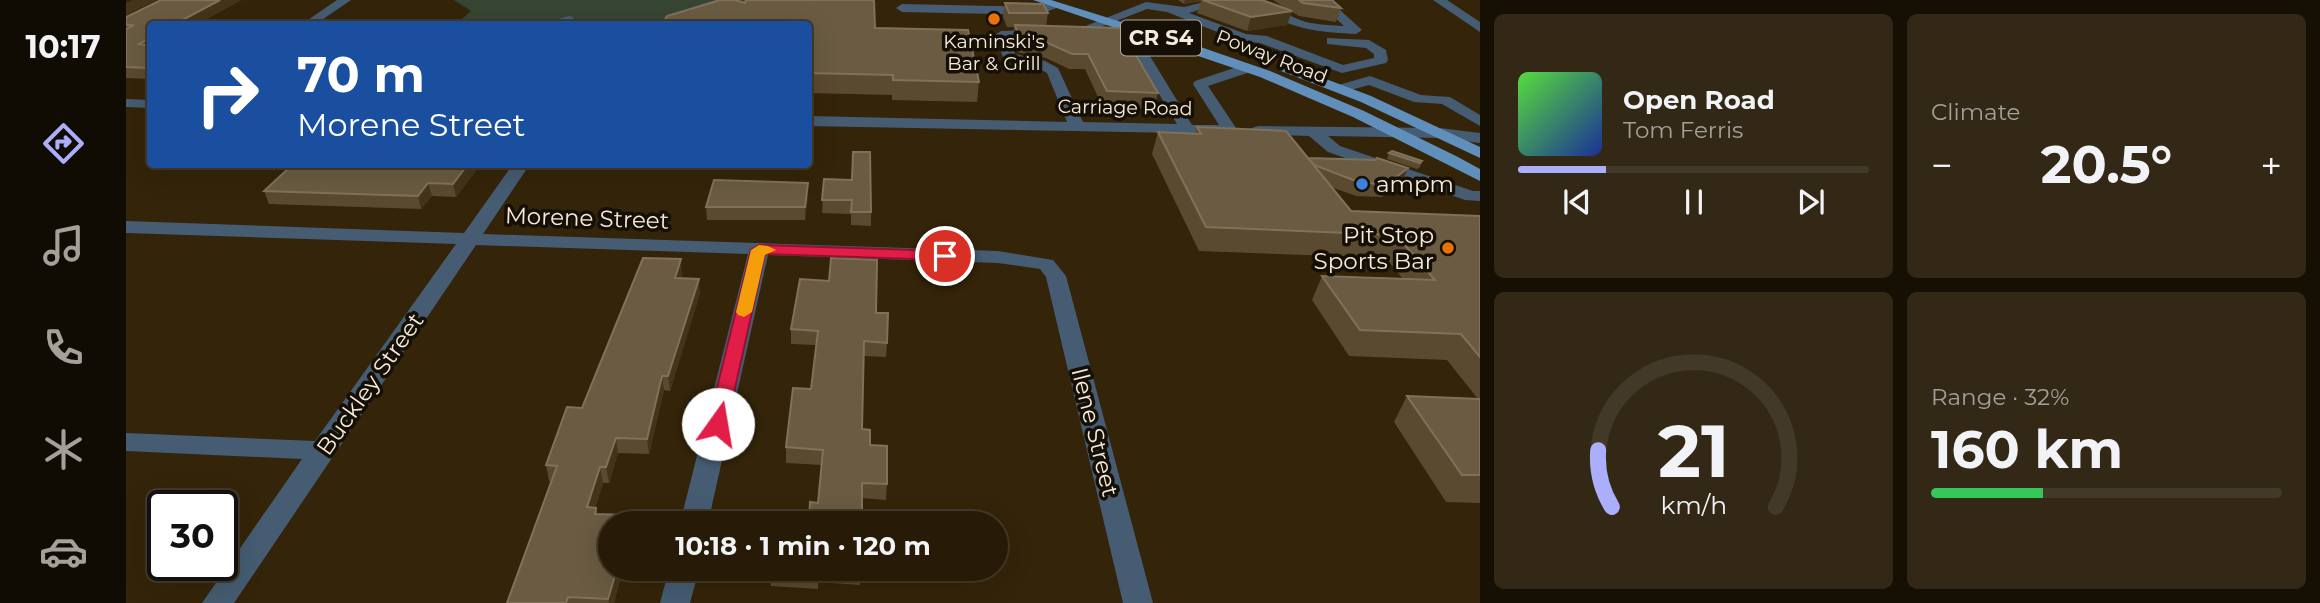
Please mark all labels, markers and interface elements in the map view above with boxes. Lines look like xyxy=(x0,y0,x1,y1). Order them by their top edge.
marker: Kaminski's Bar & Grill xyxy=(986,11,1002,27)
road number: CR S4 xyxy=(1121,20,1201,56)
street label: Poway Road xyxy=(1213,25,1331,88)
text: 10:17 xyxy=(25,27,101,66)
place label: Kaminski's Bar & Grill xyxy=(943,30,1045,75)
text: 70 m xyxy=(297,45,425,104)
icon: right xyxy=(182,49,273,140)
text: Open Road xyxy=(1623,84,1775,116)
street label: Carriage Road xyxy=(1057,95,1193,120)
text: Climate xyxy=(1931,98,2020,126)
text: Morene Street xyxy=(297,105,525,144)
text: Tom Ferris xyxy=(1623,116,1743,144)
icon: directions xyxy=(39,119,88,168)
text: 20.5° xyxy=(2041,133,2172,196)
text: − xyxy=(1931,142,1953,189)
text: + xyxy=(2260,142,2282,189)
place label: ampm xyxy=(1376,170,1454,198)
marker: ampm xyxy=(1354,176,1370,192)
icon: previous xyxy=(1558,183,1596,221)
icon: pause xyxy=(1675,183,1713,221)
icon: next xyxy=(1792,183,1830,221)
street label: Morene Street xyxy=(504,201,670,235)
icon: music xyxy=(39,221,88,270)
place label: Pit Stop Sports Bar xyxy=(1314,221,1434,275)
pin xyxy=(915,226,975,286)
icon: arrive xyxy=(926,237,964,275)
marker: Pit Stop Sports Bar xyxy=(1440,240,1456,256)
street label: Buckley Street xyxy=(311,307,429,461)
icon: phone xyxy=(39,323,88,372)
street label: Ilene Street xyxy=(1065,365,1125,499)
text: Range · 32% xyxy=(1931,383,2069,411)
position arrow xyxy=(681,387,755,461)
text: 21 xyxy=(1658,407,1729,495)
text: 160 km xyxy=(1931,418,2123,481)
icon: climate xyxy=(39,425,88,474)
text: km/h xyxy=(1660,489,1727,519)
speed limit sign: 30 xyxy=(147,490,238,581)
icon: car xyxy=(39,527,88,576)
text: 10:18 · 1 min · 120 m xyxy=(675,530,931,562)

